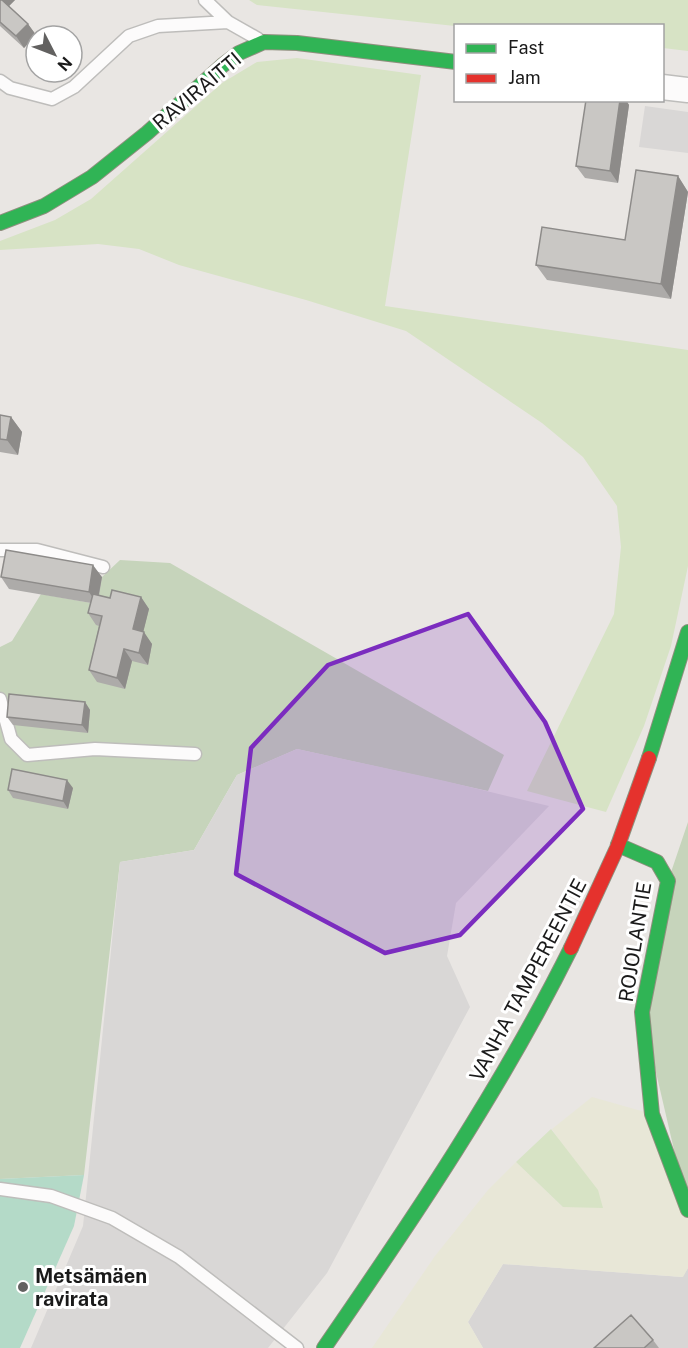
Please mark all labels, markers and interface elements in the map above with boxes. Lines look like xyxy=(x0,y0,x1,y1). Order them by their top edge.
north arrow xyxy=(24,24,84,84)
legend xyxy=(454,24,664,102)
text: Fast xyxy=(508,37,544,58)
street label: RAVIRAITTI xyxy=(148,47,246,135)
text: N xyxy=(54,53,76,75)
text: Jam xyxy=(508,67,541,88)
street label: VANHA TAMPEREENTIE xyxy=(464,875,592,1085)
street label: ROJOLANTIE xyxy=(614,880,656,1004)
place label: Metsämäen ravirata xyxy=(35,1264,147,1311)
marker: Metsämäen ravirata xyxy=(16,1280,30,1294)

